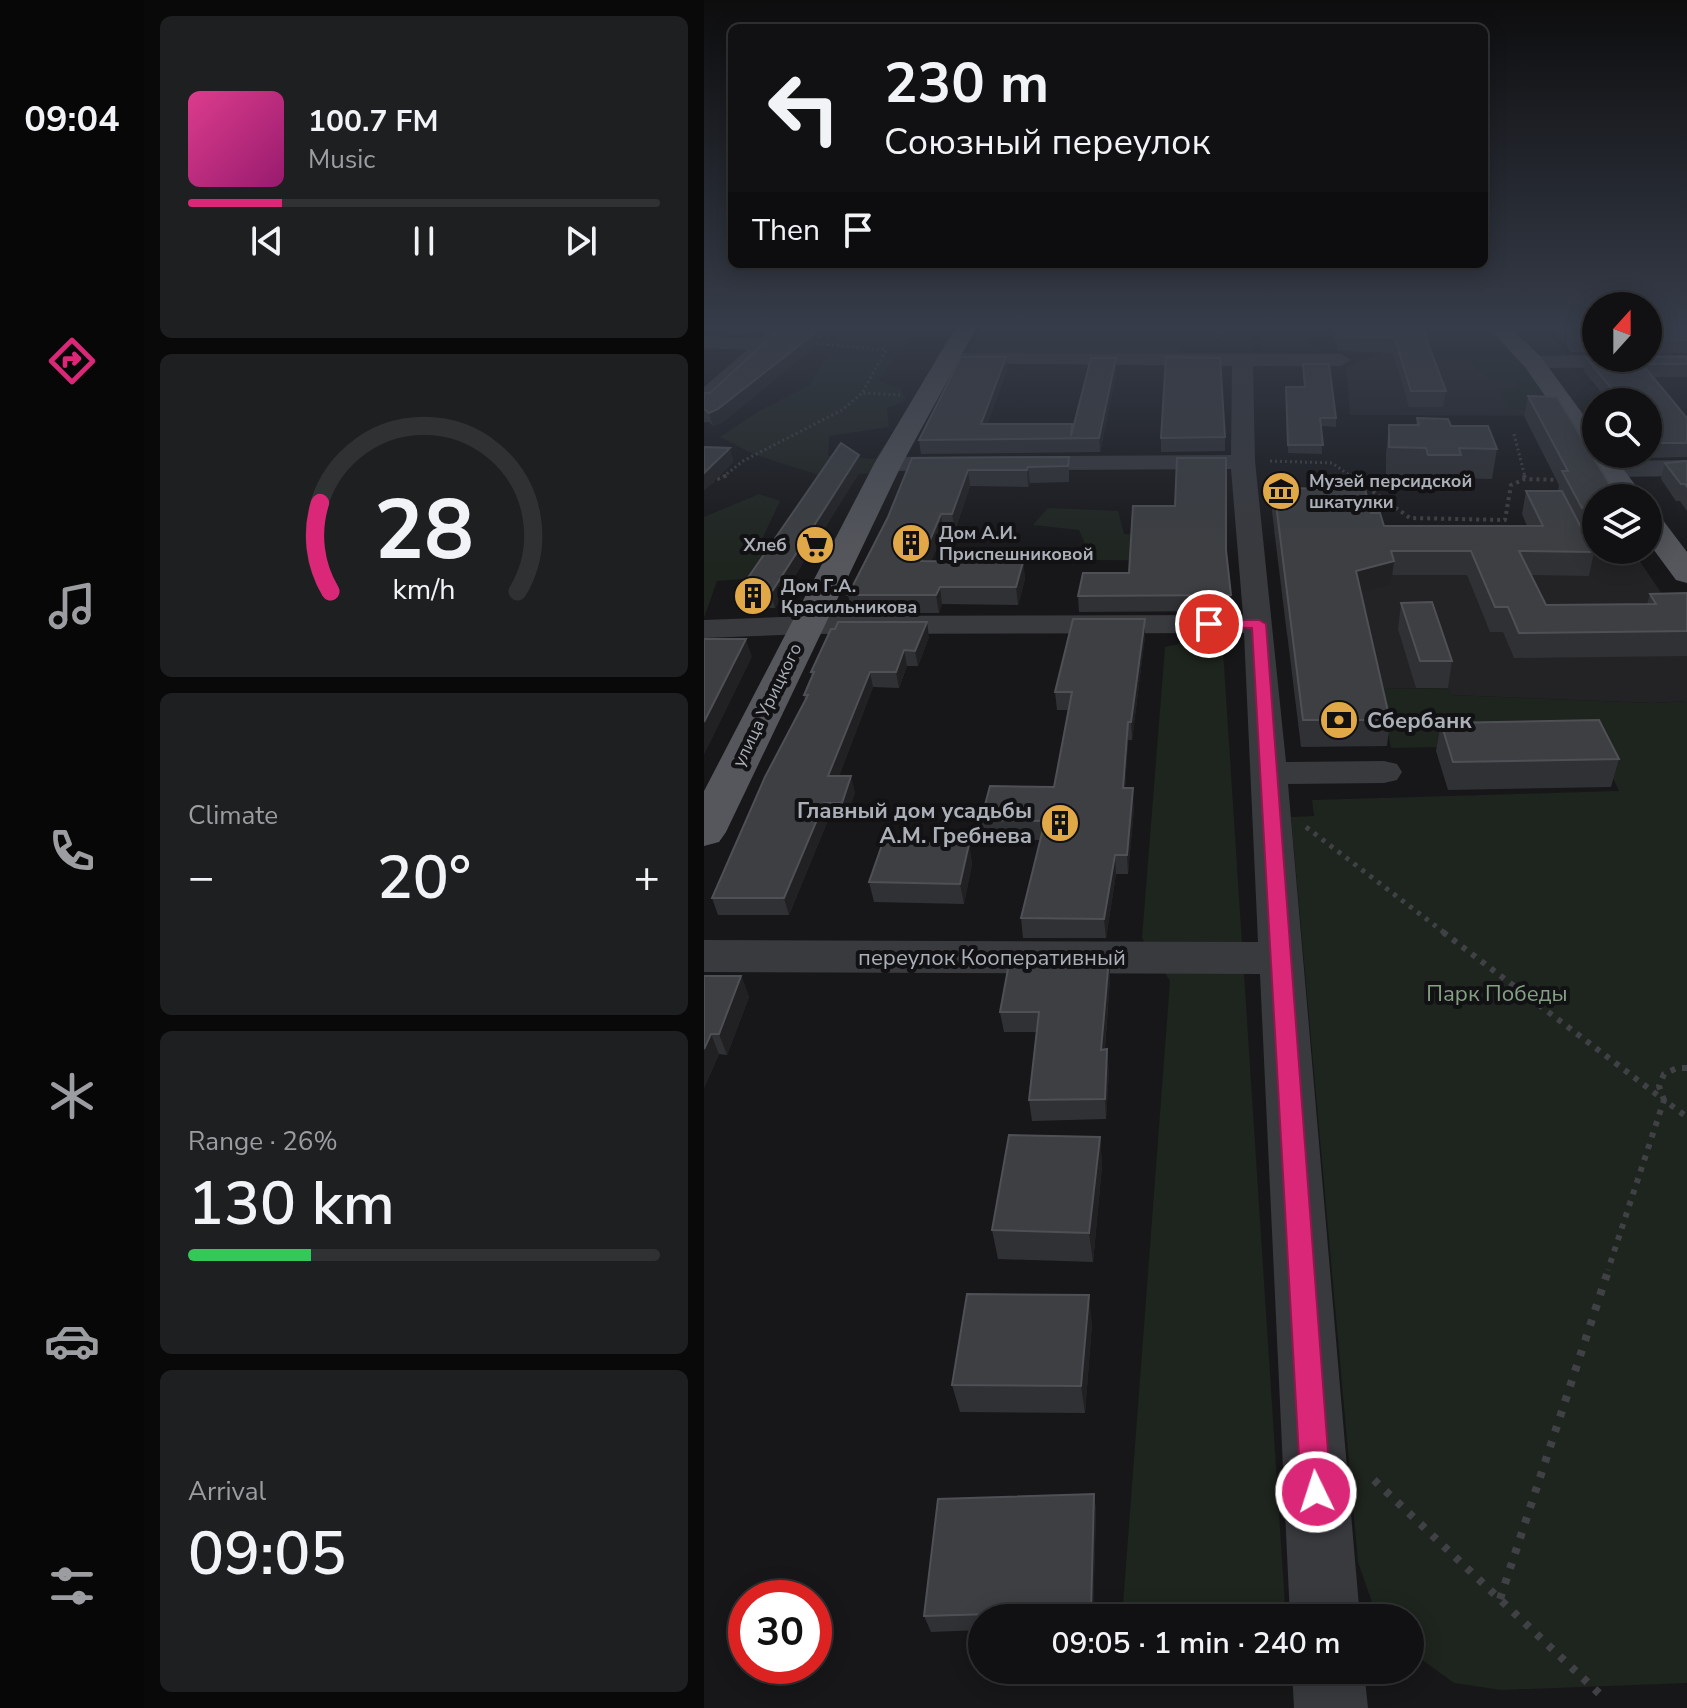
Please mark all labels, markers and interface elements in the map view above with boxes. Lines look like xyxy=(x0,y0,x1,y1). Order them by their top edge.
text: 230 m xyxy=(884,45,1049,122)
icon: left xyxy=(752,56,856,160)
text: 09:04 xyxy=(24,95,120,144)
text: 100.7 FM xyxy=(308,101,438,142)
text: Союзный переулок xyxy=(884,118,1210,167)
text: Music xyxy=(308,142,375,177)
icon: arrive xyxy=(836,208,880,252)
text: Then xyxy=(752,210,820,251)
icon: previous xyxy=(245,219,289,263)
icon: pause xyxy=(402,219,446,263)
icon: next xyxy=(559,219,603,263)
north arrow xyxy=(1582,292,1662,372)
map controls xyxy=(1582,292,1662,564)
icon: directions xyxy=(44,333,100,389)
button: search xyxy=(1582,388,1662,468)
place label: Музей персидской шкатулки xyxy=(1309,469,1472,514)
museum icon: Музей персидской шкатулки xyxy=(1260,470,1302,512)
text: 28 xyxy=(374,473,474,586)
button: layers xyxy=(1582,484,1662,564)
place label: Дом А.И. Приспешниковой xyxy=(939,521,1094,566)
building icon: Дом А.И. Приспешниковой xyxy=(890,522,932,564)
supermarket icon: Хлеб xyxy=(794,524,836,566)
place label: Хлеб xyxy=(743,533,787,557)
text: km/h xyxy=(393,570,455,609)
place label: Дом Г.А. Красильникова xyxy=(781,574,917,619)
building icon: Дом Г.А. Красильникова xyxy=(732,575,774,617)
icon: music xyxy=(44,578,100,634)
pin xyxy=(1175,590,1243,658)
icon: arrive xyxy=(1187,602,1231,646)
street label: улица Урицкого xyxy=(727,639,807,771)
bank icon: Сбербанк xyxy=(1318,699,1360,741)
place label: Сбербанк xyxy=(1367,706,1472,736)
place label: Главный дом усадьбы А.М. Гребнева xyxy=(797,796,1032,851)
text: Climate xyxy=(188,798,278,833)
building icon: Главный дом усадьбы А.М. Гребнева xyxy=(1039,802,1081,844)
icon: phone xyxy=(44,823,100,879)
text: 20° xyxy=(377,837,471,919)
text: − xyxy=(188,848,214,908)
text: + xyxy=(634,848,660,908)
street label: переулок Кооперативный xyxy=(858,943,1126,973)
park label: Парк Победы xyxy=(1426,979,1568,1009)
icon: climate xyxy=(44,1068,100,1124)
text: Range · 26% xyxy=(188,1124,338,1159)
text: 130 km xyxy=(188,1163,395,1245)
icon: car xyxy=(44,1313,100,1369)
position arrow xyxy=(1274,1450,1358,1534)
text: Arrival xyxy=(188,1474,266,1509)
text: 09:05 xyxy=(188,1513,346,1595)
icon: filters xyxy=(44,1558,100,1614)
speed limit sign: 30 xyxy=(728,1580,832,1684)
text: 09:05 · 1 min · 240 m xyxy=(1051,1623,1341,1664)

